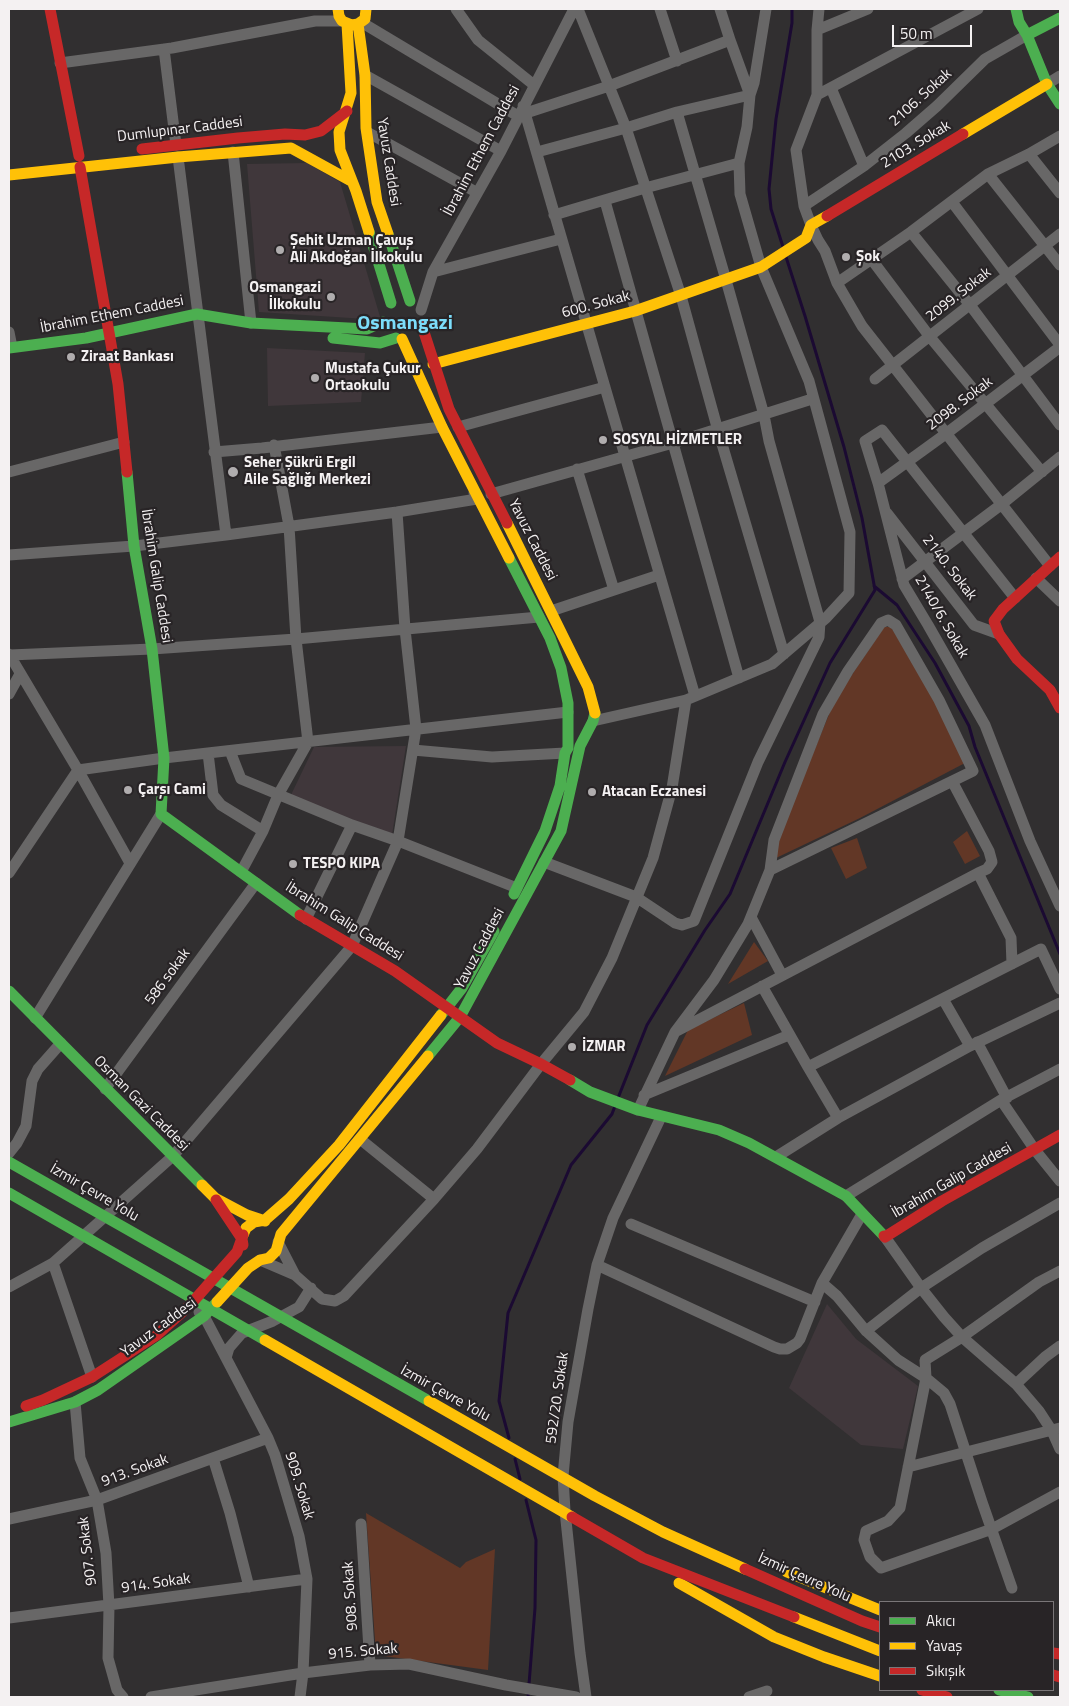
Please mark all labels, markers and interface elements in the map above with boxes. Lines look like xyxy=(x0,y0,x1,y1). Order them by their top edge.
scale bar xyxy=(894,15,974,47)
text: 50 m xyxy=(900,22,933,45)
street label: 2106. Sokak xyxy=(886,65,956,131)
street label: İbrahim Ethem Caddesi xyxy=(440,82,524,220)
street label: Dumlupınar Caddesi xyxy=(116,113,244,147)
street label: Yavuz Caddesi xyxy=(372,117,404,207)
street label: 2103. Sokak xyxy=(878,117,954,173)
place label: Şehit Uzman Çavuş Ali Akdoğan İlkokulu xyxy=(290,232,423,267)
marker: Şehit Uzman Çavuş Ali Akdoğan İlkokulu xyxy=(274,244,286,256)
place label: Şok xyxy=(856,248,880,266)
marker: Şok xyxy=(840,251,852,263)
street label: 2099. Sokak xyxy=(923,264,995,326)
place label: Osmangazi İlkokulu xyxy=(249,279,321,314)
street label: 600. Sokak xyxy=(560,287,632,323)
marker: Osmangazi İlkokulu xyxy=(325,291,337,303)
street label: İbrahim Ethem Caddesi xyxy=(39,292,185,338)
district label: Osmangazi xyxy=(357,312,453,336)
place label: Ziraat Bankası xyxy=(81,348,174,366)
marker: Ziraat Bankası xyxy=(65,351,77,363)
place label: Mustafa Çukur Ortaokulu xyxy=(325,360,421,395)
marker: Mustafa Çukur Ortaokulu xyxy=(309,372,321,384)
street label: 2098. Sokak xyxy=(923,373,997,435)
place label: SOSYAL HİZMETLER xyxy=(613,431,742,449)
marker: SOSYAL HİZMETLER xyxy=(597,434,609,446)
place label: Seher Şükrü Ergil Aile Sağlığı Merkezi xyxy=(244,454,371,489)
marker: Seher Şükrü Ergil Aile Sağlığı Merkezi xyxy=(226,465,240,479)
street label: Yavuz Caddesi xyxy=(504,496,560,584)
street label: İbrahim Galip Caddesi xyxy=(137,508,175,644)
street label: 2140. Sokak xyxy=(918,532,980,604)
street label: 2140/6. Sokak xyxy=(910,572,972,662)
place label: Çarşı Cami xyxy=(138,781,206,799)
place label: Atacan Eczanesi xyxy=(602,783,706,801)
marker: Çarşı Cami xyxy=(122,784,134,796)
marker: Atacan Eczanesi xyxy=(586,786,598,798)
place label: TESPO KIPA xyxy=(303,855,380,873)
marker: TESPO KIPA xyxy=(287,858,299,870)
street label: İbrahim Galip Caddesi xyxy=(282,878,406,966)
street label: Yavuz Caddesi xyxy=(451,905,509,993)
street label: 586 sokak xyxy=(142,945,194,1009)
place label: İZMAR xyxy=(582,1038,625,1056)
marker: İZMAR xyxy=(566,1041,578,1053)
street label: Osman Gazi Caddesi xyxy=(89,1052,193,1156)
street label: İbrahim Galip Caddesi xyxy=(889,1139,1015,1223)
street label: İzmir Çevre Yolu xyxy=(46,1160,142,1226)
street label: Yavuz Caddesi xyxy=(118,1294,200,1362)
street label: 592/20. Sokak xyxy=(543,1351,573,1445)
street label: İzmir Çevre Yolu xyxy=(397,1362,493,1426)
street label: 909. Sokak xyxy=(280,1450,318,1522)
street label: 913. Sokak xyxy=(99,1451,171,1491)
street label: 907. Sokak xyxy=(75,1515,101,1587)
street label: İzmir Çevre Yolu xyxy=(755,1549,853,1607)
street label: 908. Sokak xyxy=(340,1561,362,1631)
street label: 914. Sokak xyxy=(120,1570,192,1598)
legend xyxy=(879,1601,1054,1691)
text: Akıcı xyxy=(926,1609,955,1632)
text: Yavaş xyxy=(926,1634,962,1657)
street label: 915. Sokak xyxy=(328,1640,398,1664)
text: Sıkışık xyxy=(926,1659,965,1682)

